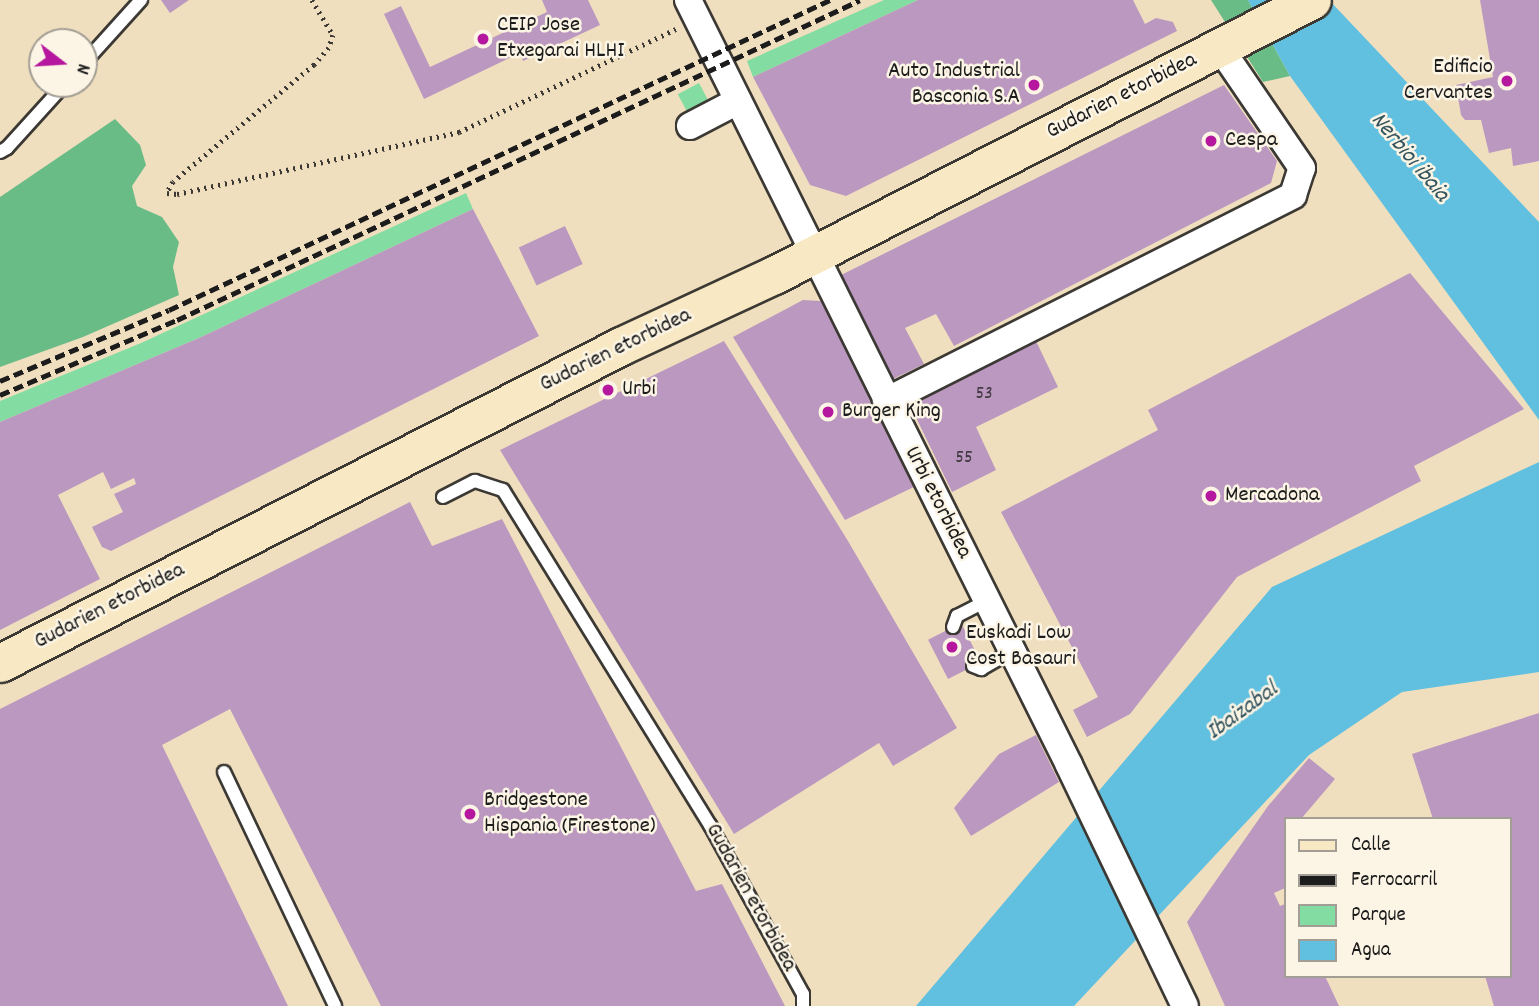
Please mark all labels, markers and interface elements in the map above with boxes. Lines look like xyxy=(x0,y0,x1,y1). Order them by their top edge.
place label: CEIP Jose Etxegarai HLHI xyxy=(497,12,624,66)
north arrow xyxy=(28,28,98,98)
marker: CEIP Jose Etxegarai HLHI xyxy=(475,31,491,47)
street label: Gudarien etorbidea xyxy=(1042,47,1202,147)
place label: Edificio Cervantes xyxy=(1404,54,1493,108)
place label: Auto Industrial Basconia S.A xyxy=(888,58,1020,112)
text: N xyxy=(67,60,96,77)
marker: Edificio Cervantes xyxy=(1499,73,1515,89)
marker: Auto Industrial Basconia S.A xyxy=(1026,77,1042,93)
water label: Nerbioi ibaia xyxy=(1363,107,1455,209)
place label: Cespa xyxy=(1225,127,1278,155)
marker: Cespa xyxy=(1203,133,1219,149)
street label: Gudarien etorbidea xyxy=(536,302,696,400)
place label: Urbi xyxy=(622,376,656,404)
marker: Urbi xyxy=(600,382,616,398)
house number: 53 xyxy=(975,384,993,406)
place label: Burger King xyxy=(842,398,941,426)
marker: Burger King xyxy=(820,404,836,420)
street label: Urbi etorbidea xyxy=(897,442,977,564)
house number: 55 xyxy=(955,448,973,470)
place label: Mercadona xyxy=(1225,482,1320,510)
marker: Mercadona xyxy=(1203,488,1219,504)
street label: Gudarien etorbidea xyxy=(30,557,190,657)
place label: Euskadi Low Cost Basauri xyxy=(966,620,1076,674)
marker: Euskadi Low Cost Basauri xyxy=(944,639,960,655)
water label: Ibaizabal xyxy=(1202,676,1284,748)
place label: Bridgestone Hispania (Firestone) xyxy=(484,787,656,841)
marker: Bridgestone Hispania (Firestone) xyxy=(462,806,478,822)
legend xyxy=(1284,817,1511,978)
street label: Gudarien etorbidea xyxy=(698,819,802,977)
text: Calle xyxy=(1351,831,1390,861)
text: Ferrocarril xyxy=(1351,866,1437,896)
text: Parque xyxy=(1351,901,1406,931)
text: Agua xyxy=(1351,936,1391,966)

